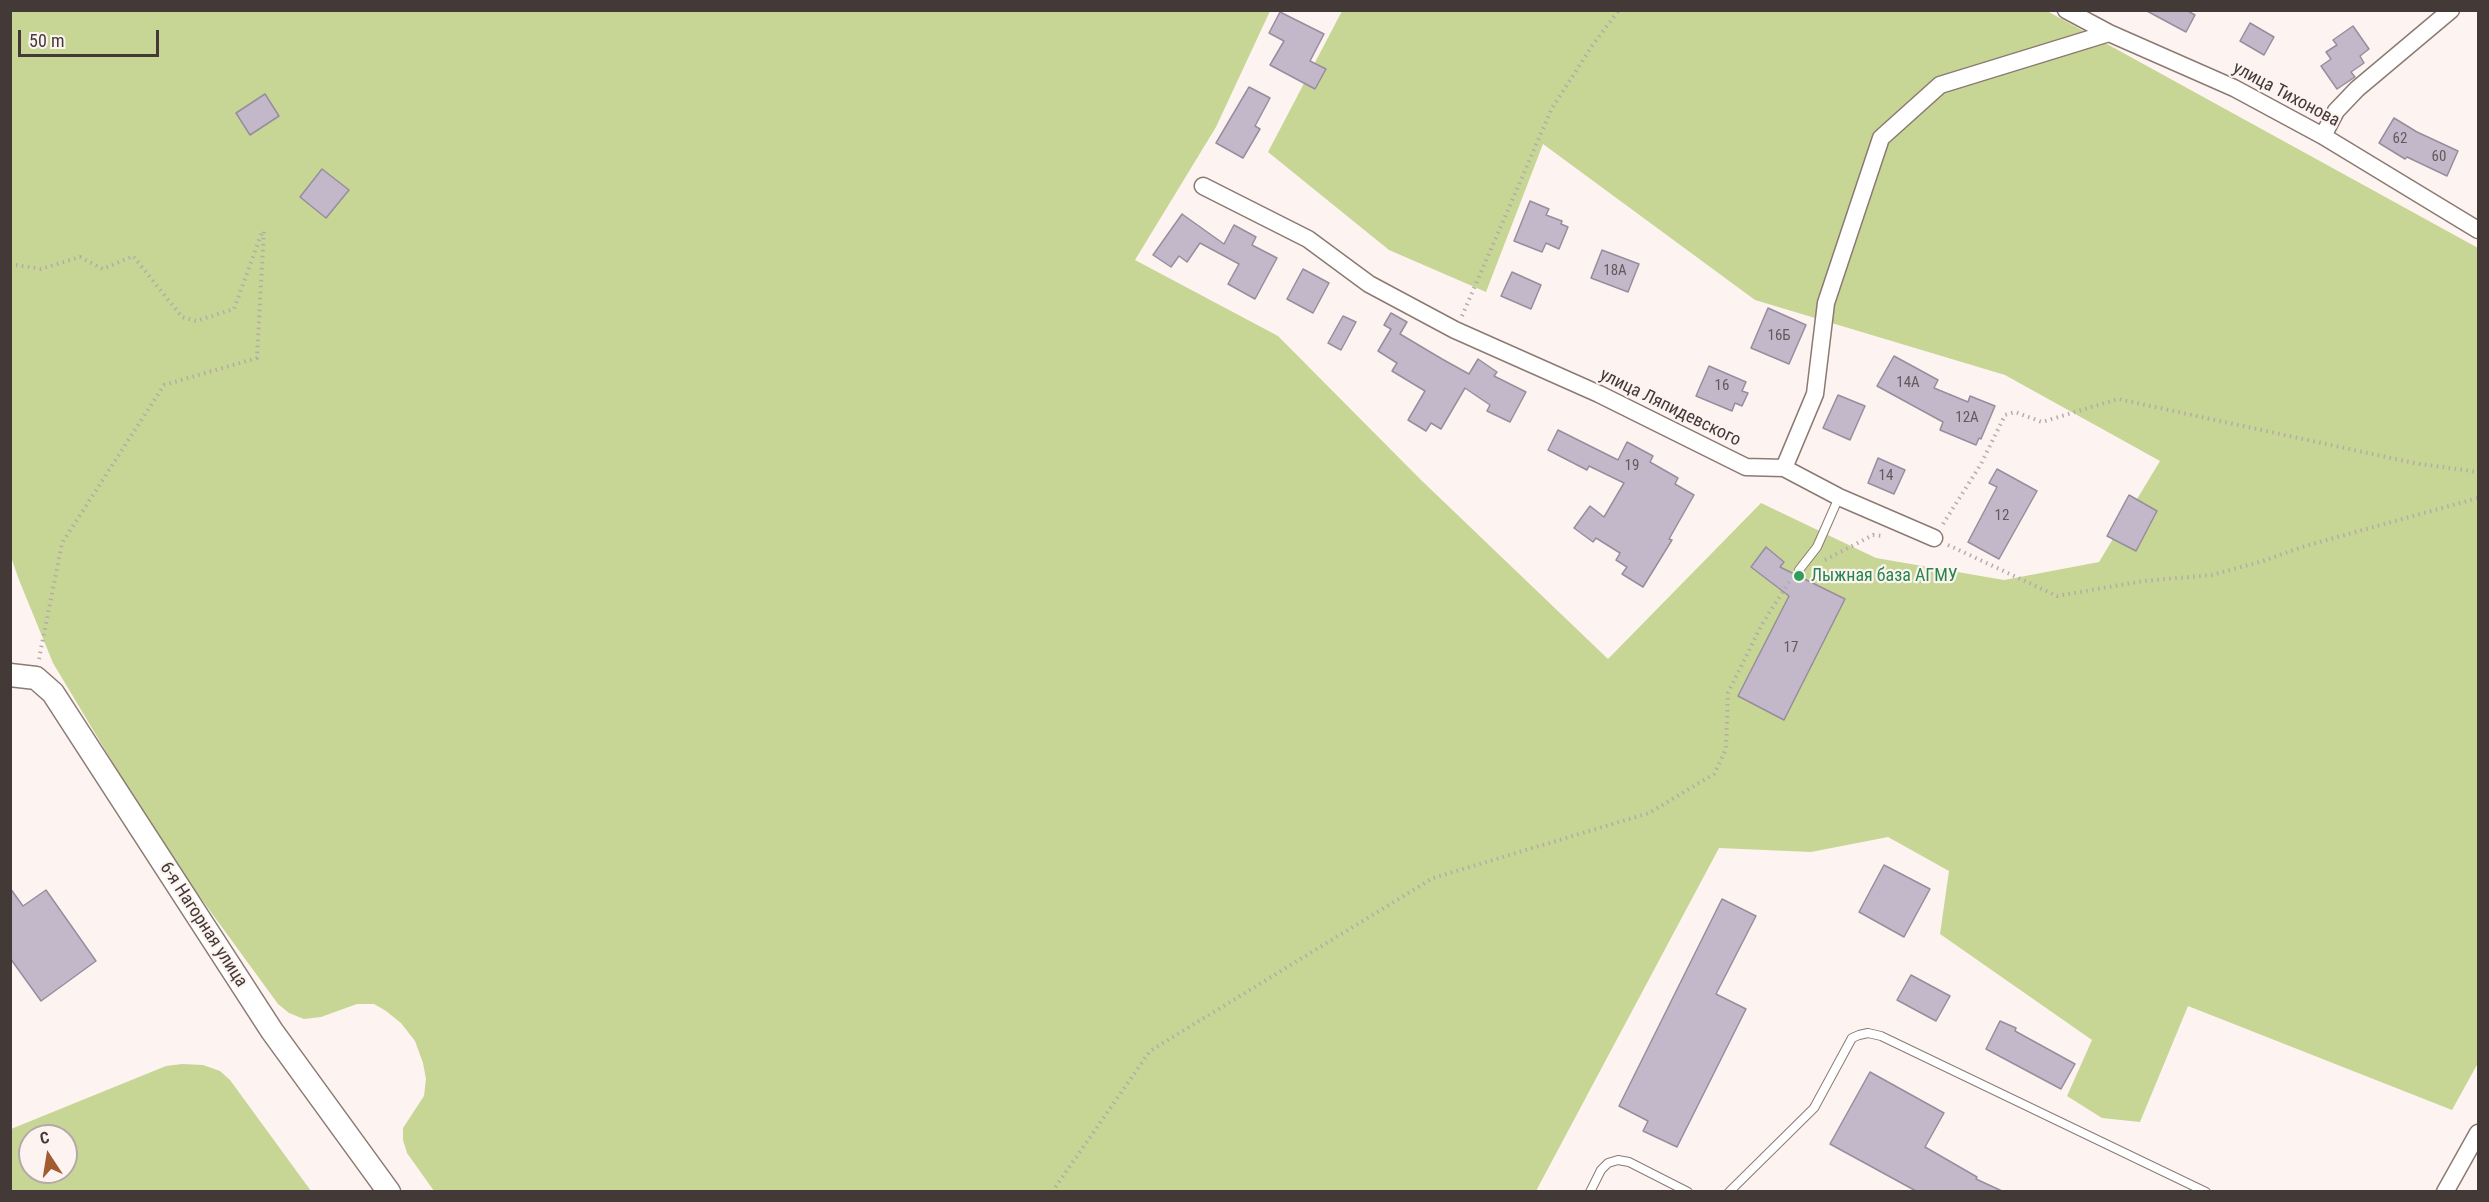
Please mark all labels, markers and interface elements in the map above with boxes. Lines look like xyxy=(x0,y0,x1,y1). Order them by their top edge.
scale bar xyxy=(21,18,162,56)
text: 50 m xyxy=(29,30,64,51)
street label: улица Тихонова xyxy=(2229,58,2343,132)
house number: 62 xyxy=(2393,130,2407,148)
house number: 60 xyxy=(2432,148,2446,166)
house number: 18А xyxy=(1603,262,1627,280)
house number: 16Б xyxy=(1767,327,1791,345)
street label: улица Ляпидевского xyxy=(1596,364,1744,452)
house number: 14А xyxy=(1896,374,1920,392)
house number: 16 xyxy=(1715,377,1729,395)
house number: 12А xyxy=(1955,409,1979,427)
house number: 19 xyxy=(1625,457,1639,475)
house number: 14 xyxy=(1879,467,1893,485)
house number: 12 xyxy=(1995,507,2009,525)
place label: Лыжная база АГМУ xyxy=(1811,565,1958,587)
marker: Лыжная база АГМУ xyxy=(1792,569,1806,583)
house number: 17 xyxy=(1784,639,1798,657)
street label: 6-я Нагорная улица xyxy=(155,859,251,991)
north arrow xyxy=(18,1124,78,1184)
text: С xyxy=(38,1128,51,1148)

